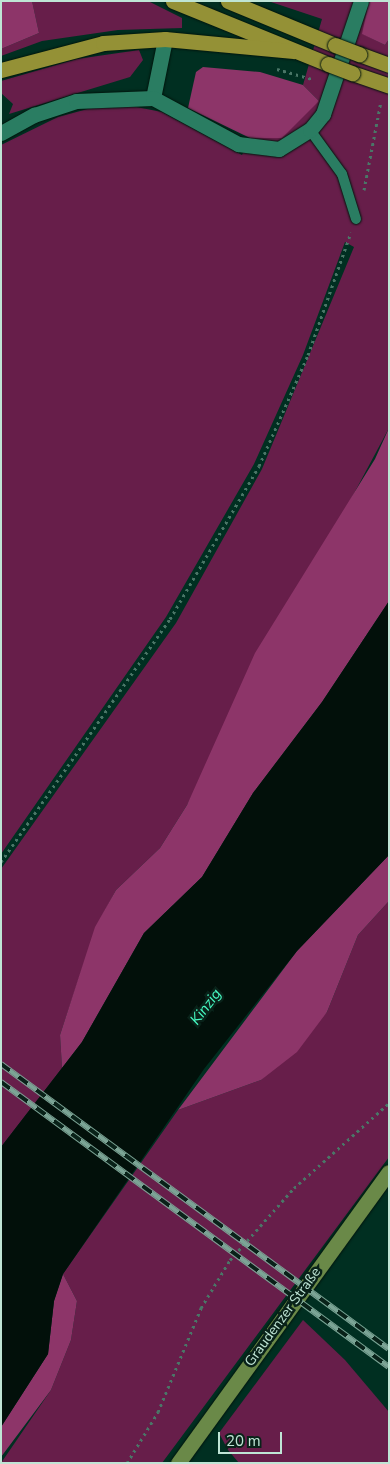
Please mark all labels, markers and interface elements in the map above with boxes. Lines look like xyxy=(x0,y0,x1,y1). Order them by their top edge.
water label: Kinzig xyxy=(187,985,225,1029)
street label: Graudenzer Straße xyxy=(241,1264,325,1370)
scale bar xyxy=(220,1422,284,1454)
text: 20 m xyxy=(226,1431,261,1451)

